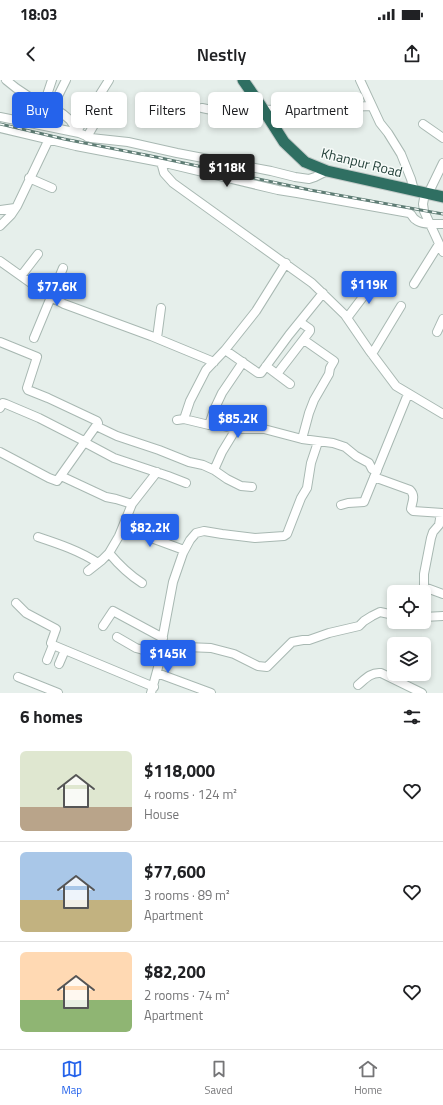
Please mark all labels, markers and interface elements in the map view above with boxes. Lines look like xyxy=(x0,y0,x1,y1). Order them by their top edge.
text: 18:03 xyxy=(20,3,57,26)
text: Nestly xyxy=(197,41,246,68)
icon: back xyxy=(20,43,42,65)
icon: share xyxy=(401,43,423,65)
chip: Buy xyxy=(12,92,63,128)
chip: Rent xyxy=(71,92,127,128)
chip: Filters xyxy=(135,92,200,128)
chip: New xyxy=(208,92,263,128)
chip: Apartment xyxy=(271,92,363,128)
street label: Khanpur Road xyxy=(319,142,405,182)
pin: $118K xyxy=(199,154,255,188)
text: $118K xyxy=(209,157,245,177)
pin: $119K xyxy=(341,271,397,305)
pin: $77.6K xyxy=(24,273,90,307)
text: $119K xyxy=(351,274,387,294)
text: $77.6K xyxy=(37,276,77,296)
pin: $85.2K xyxy=(205,405,271,439)
text: $85.2K xyxy=(218,408,258,428)
pin: $82.2K xyxy=(117,514,183,548)
text: $82.2K xyxy=(130,517,170,537)
map controls xyxy=(387,585,431,681)
button: locate xyxy=(387,585,431,629)
button: layers xyxy=(387,637,431,681)
pin: $145K xyxy=(140,640,196,674)
text: $145K xyxy=(150,643,186,663)
text: 6 homes xyxy=(20,704,83,730)
icon: filters xyxy=(401,706,423,728)
text: $118,000 xyxy=(144,758,215,784)
icon: home xyxy=(52,767,100,815)
icon: heart xyxy=(401,780,423,802)
text: 4 rooms · 124 m² xyxy=(144,784,237,804)
text: House xyxy=(144,804,179,824)
text: $77,600 xyxy=(144,859,206,885)
icon: home xyxy=(52,868,100,916)
icon: heart xyxy=(401,881,423,903)
text: 3 rooms · 89 m² xyxy=(144,885,230,905)
text: Apartment xyxy=(144,905,203,925)
text: $82,200 xyxy=(144,959,206,985)
icon: home xyxy=(52,968,100,1016)
icon: heart xyxy=(401,981,423,1003)
text: 2 rooms · 74 m² xyxy=(144,985,230,1005)
text: Apartment xyxy=(144,1005,203,1025)
tab: Map xyxy=(61,1058,83,1098)
tab: Saved xyxy=(205,1058,233,1098)
tab: Home xyxy=(354,1058,382,1098)

